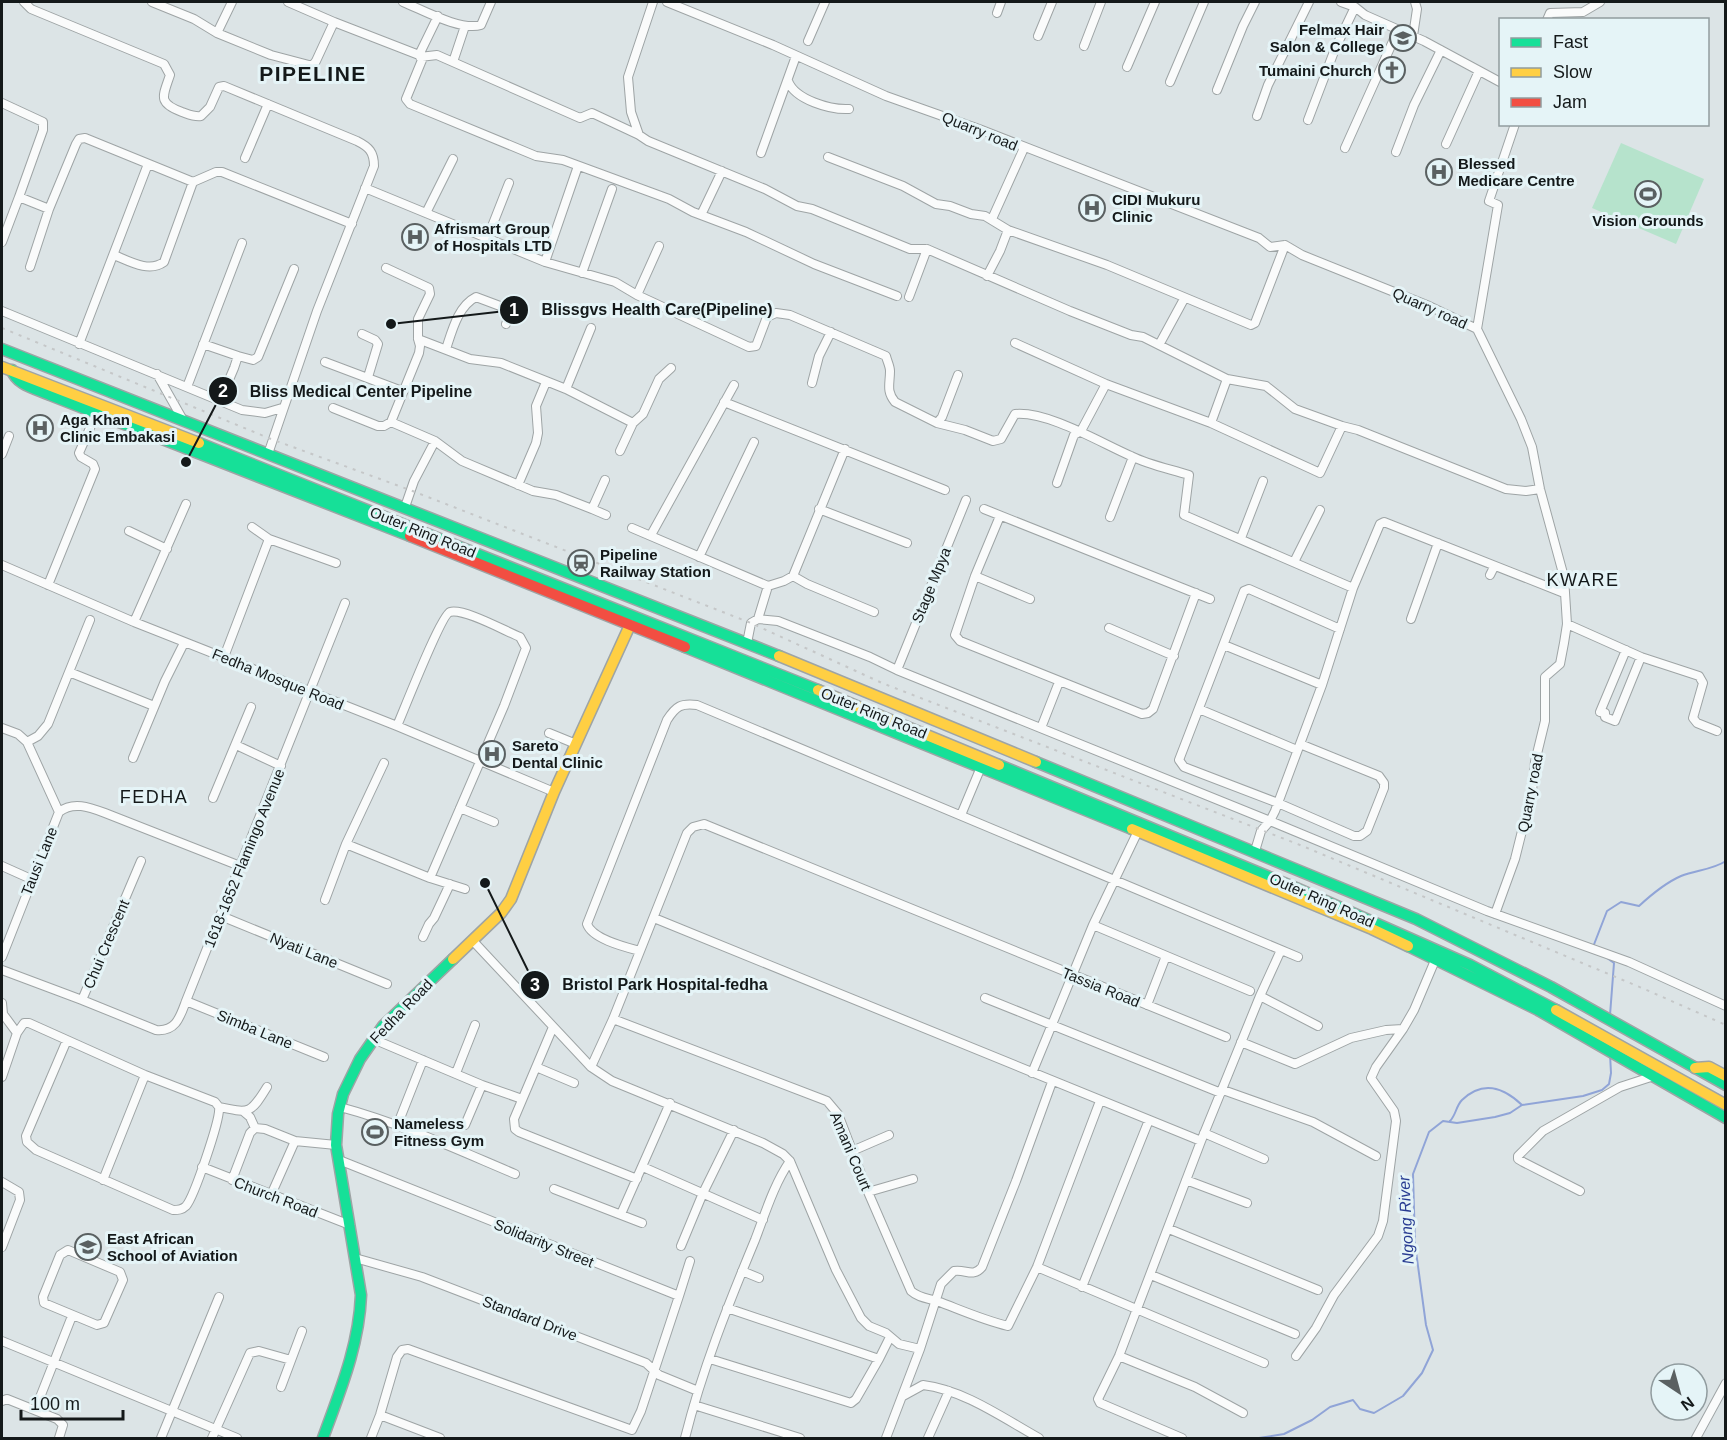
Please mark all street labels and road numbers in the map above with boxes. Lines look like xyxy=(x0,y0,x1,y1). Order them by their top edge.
street label: Quarry road xyxy=(940,108,1020,154)
street label: Quarry road xyxy=(1390,284,1470,332)
street label: Outer Ring Road xyxy=(368,503,478,561)
street label: Stage Mpya xyxy=(908,544,954,625)
street label: Fedha Mosque Road xyxy=(210,645,346,713)
street label: Outer Ring Road xyxy=(819,684,929,742)
street label: Quarry road xyxy=(1514,752,1546,834)
street label: 1618-1652 Flamingo Avenue xyxy=(200,766,288,950)
street label: Tausi Lane xyxy=(18,824,60,898)
street label: Outer Ring Road xyxy=(1267,869,1377,931)
street label: Chui Crescent xyxy=(80,896,133,991)
street label: Nyati Lane xyxy=(268,929,340,971)
street label: Tassia Road xyxy=(1060,964,1142,1010)
street label: Fedha Road xyxy=(366,975,436,1047)
street label: Simba Lane xyxy=(215,1006,295,1052)
street label: Amani Court xyxy=(827,1109,875,1193)
street label: Church Road xyxy=(232,1173,320,1221)
street label: Solidarity Street xyxy=(492,1215,597,1271)
street label: Standard Drive xyxy=(480,1292,580,1344)

